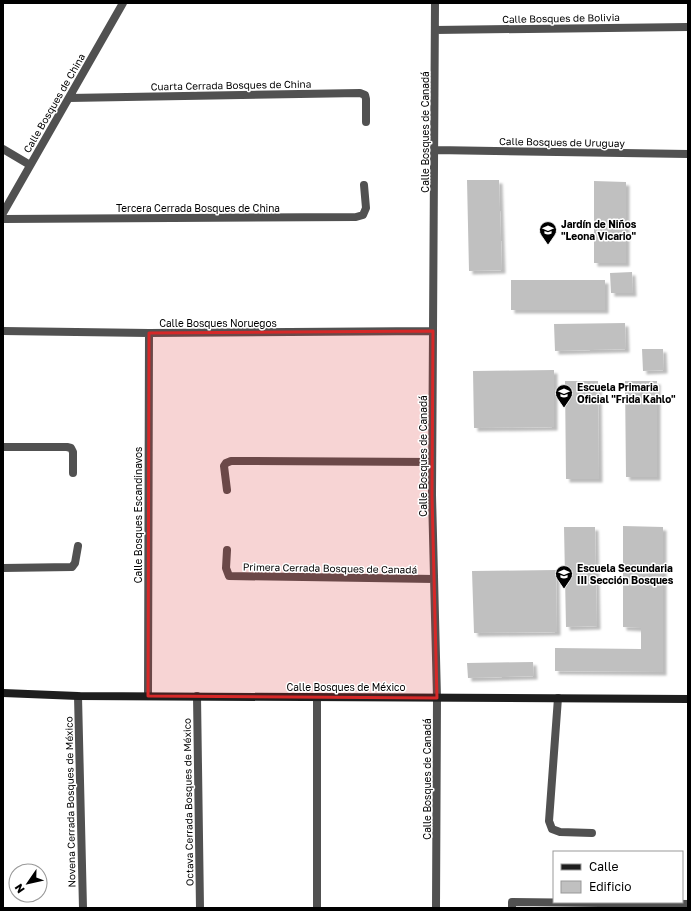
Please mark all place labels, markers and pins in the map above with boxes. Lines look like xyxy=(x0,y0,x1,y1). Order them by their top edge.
place label: Jardín de Niños "Leona Vicario" xyxy=(561,218,637,242)
school or university icon: Jardín de Niños "Leona Vicario" xyxy=(538,220,558,245)
place label: Escuela Primaria Oficial "Frida Kahlo" xyxy=(577,381,676,405)
school or university icon: Escuela Primaria Oficial "Frida Kahlo" xyxy=(554,383,574,408)
place label: Escuela Secundaria III Sección Bosques xyxy=(577,562,674,586)
school or university icon: Escuela Secundaria III Sección Bosques xyxy=(554,564,574,589)

